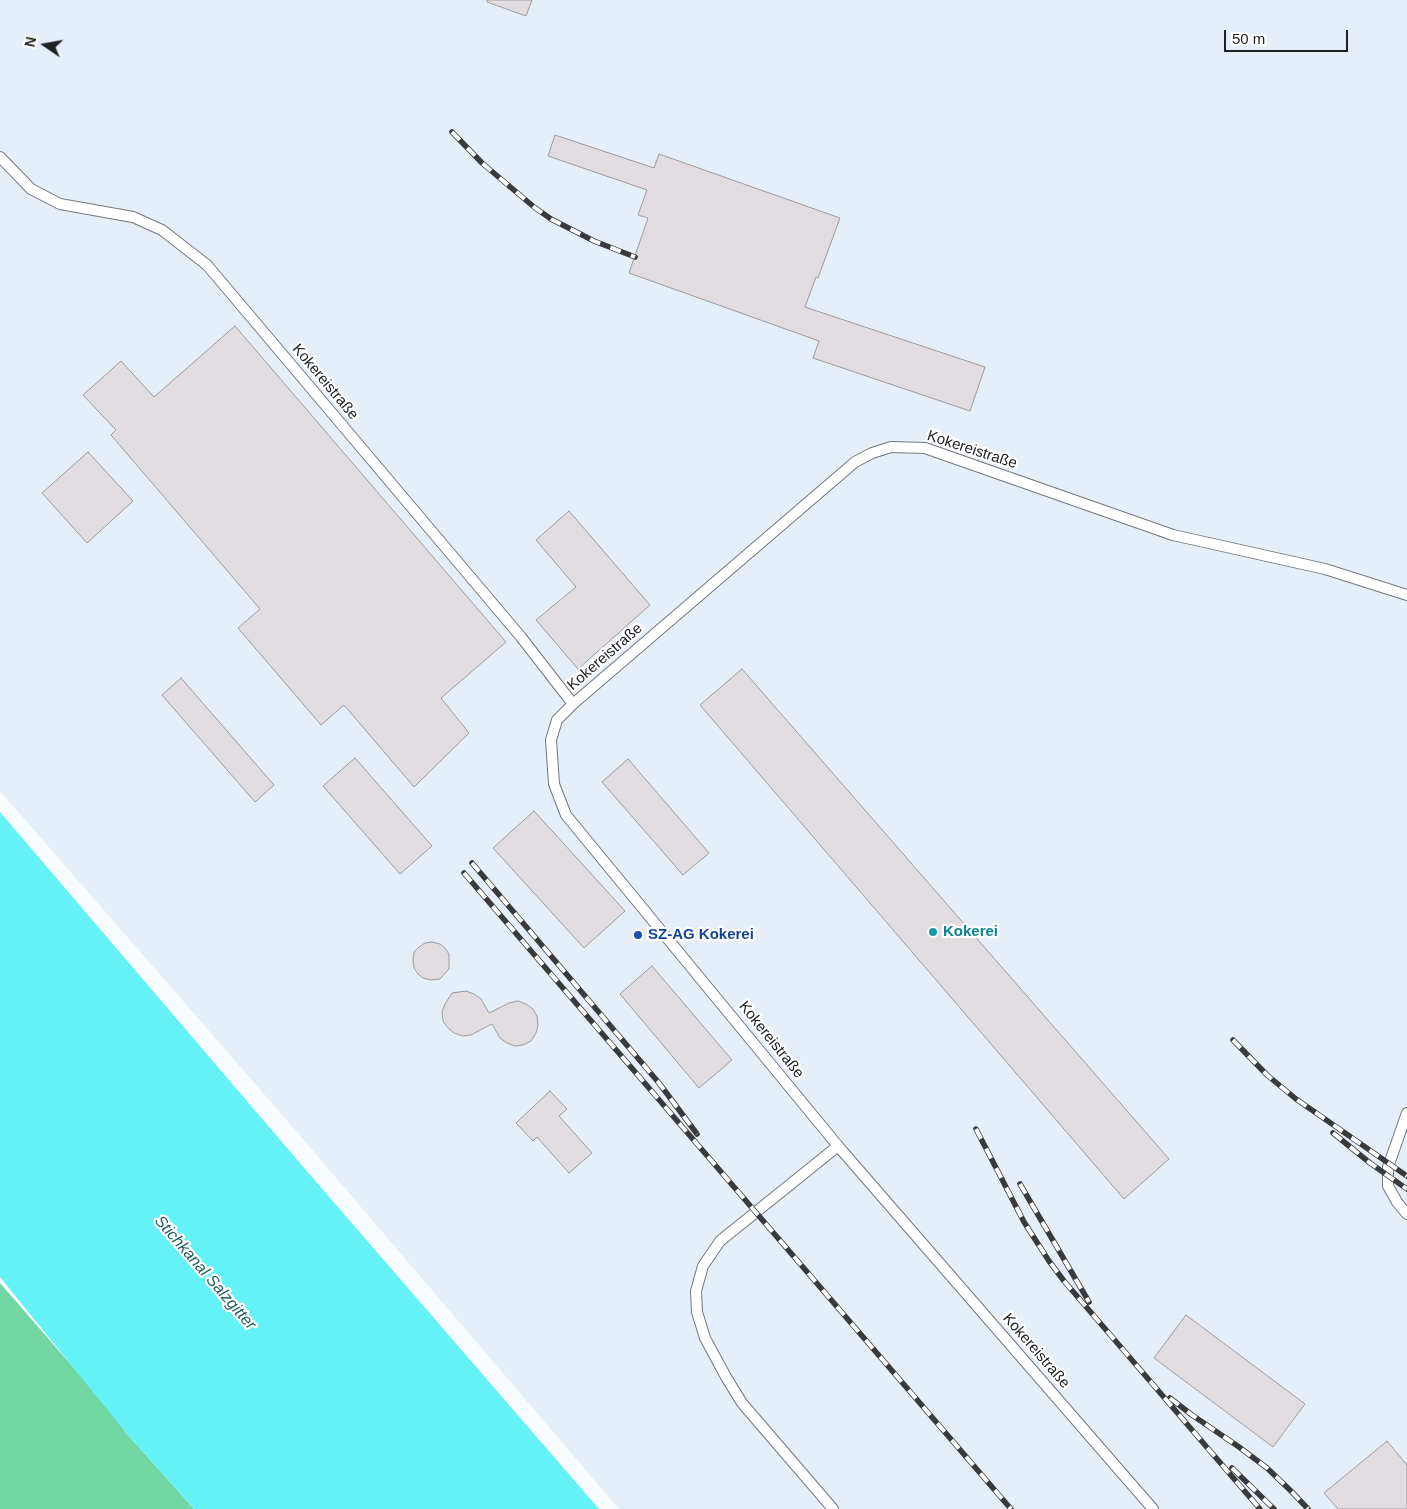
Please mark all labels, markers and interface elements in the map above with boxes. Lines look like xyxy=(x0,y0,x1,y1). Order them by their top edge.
north arrow xyxy=(20,20,70,70)
scale bar xyxy=(1227,20,1351,52)
text: 50 m xyxy=(1232,30,1265,47)
text: N xyxy=(21,35,39,48)
street label: Kokereistraße xyxy=(288,340,362,424)
street label: Kokereistraße xyxy=(925,427,1019,473)
street label: Kokereistraße xyxy=(564,620,646,694)
place label: Kokerei xyxy=(943,923,998,941)
place label: SZ-AG Kokerei xyxy=(648,926,754,944)
marker: Kokerei xyxy=(927,926,939,938)
marker: SZ-AG Kokerei xyxy=(632,929,644,941)
street label: Kokereistraße xyxy=(735,998,807,1082)
water label: Stichkanal Salzgitter xyxy=(150,1212,260,1334)
street label: Kokereistraße xyxy=(999,1310,1073,1392)

